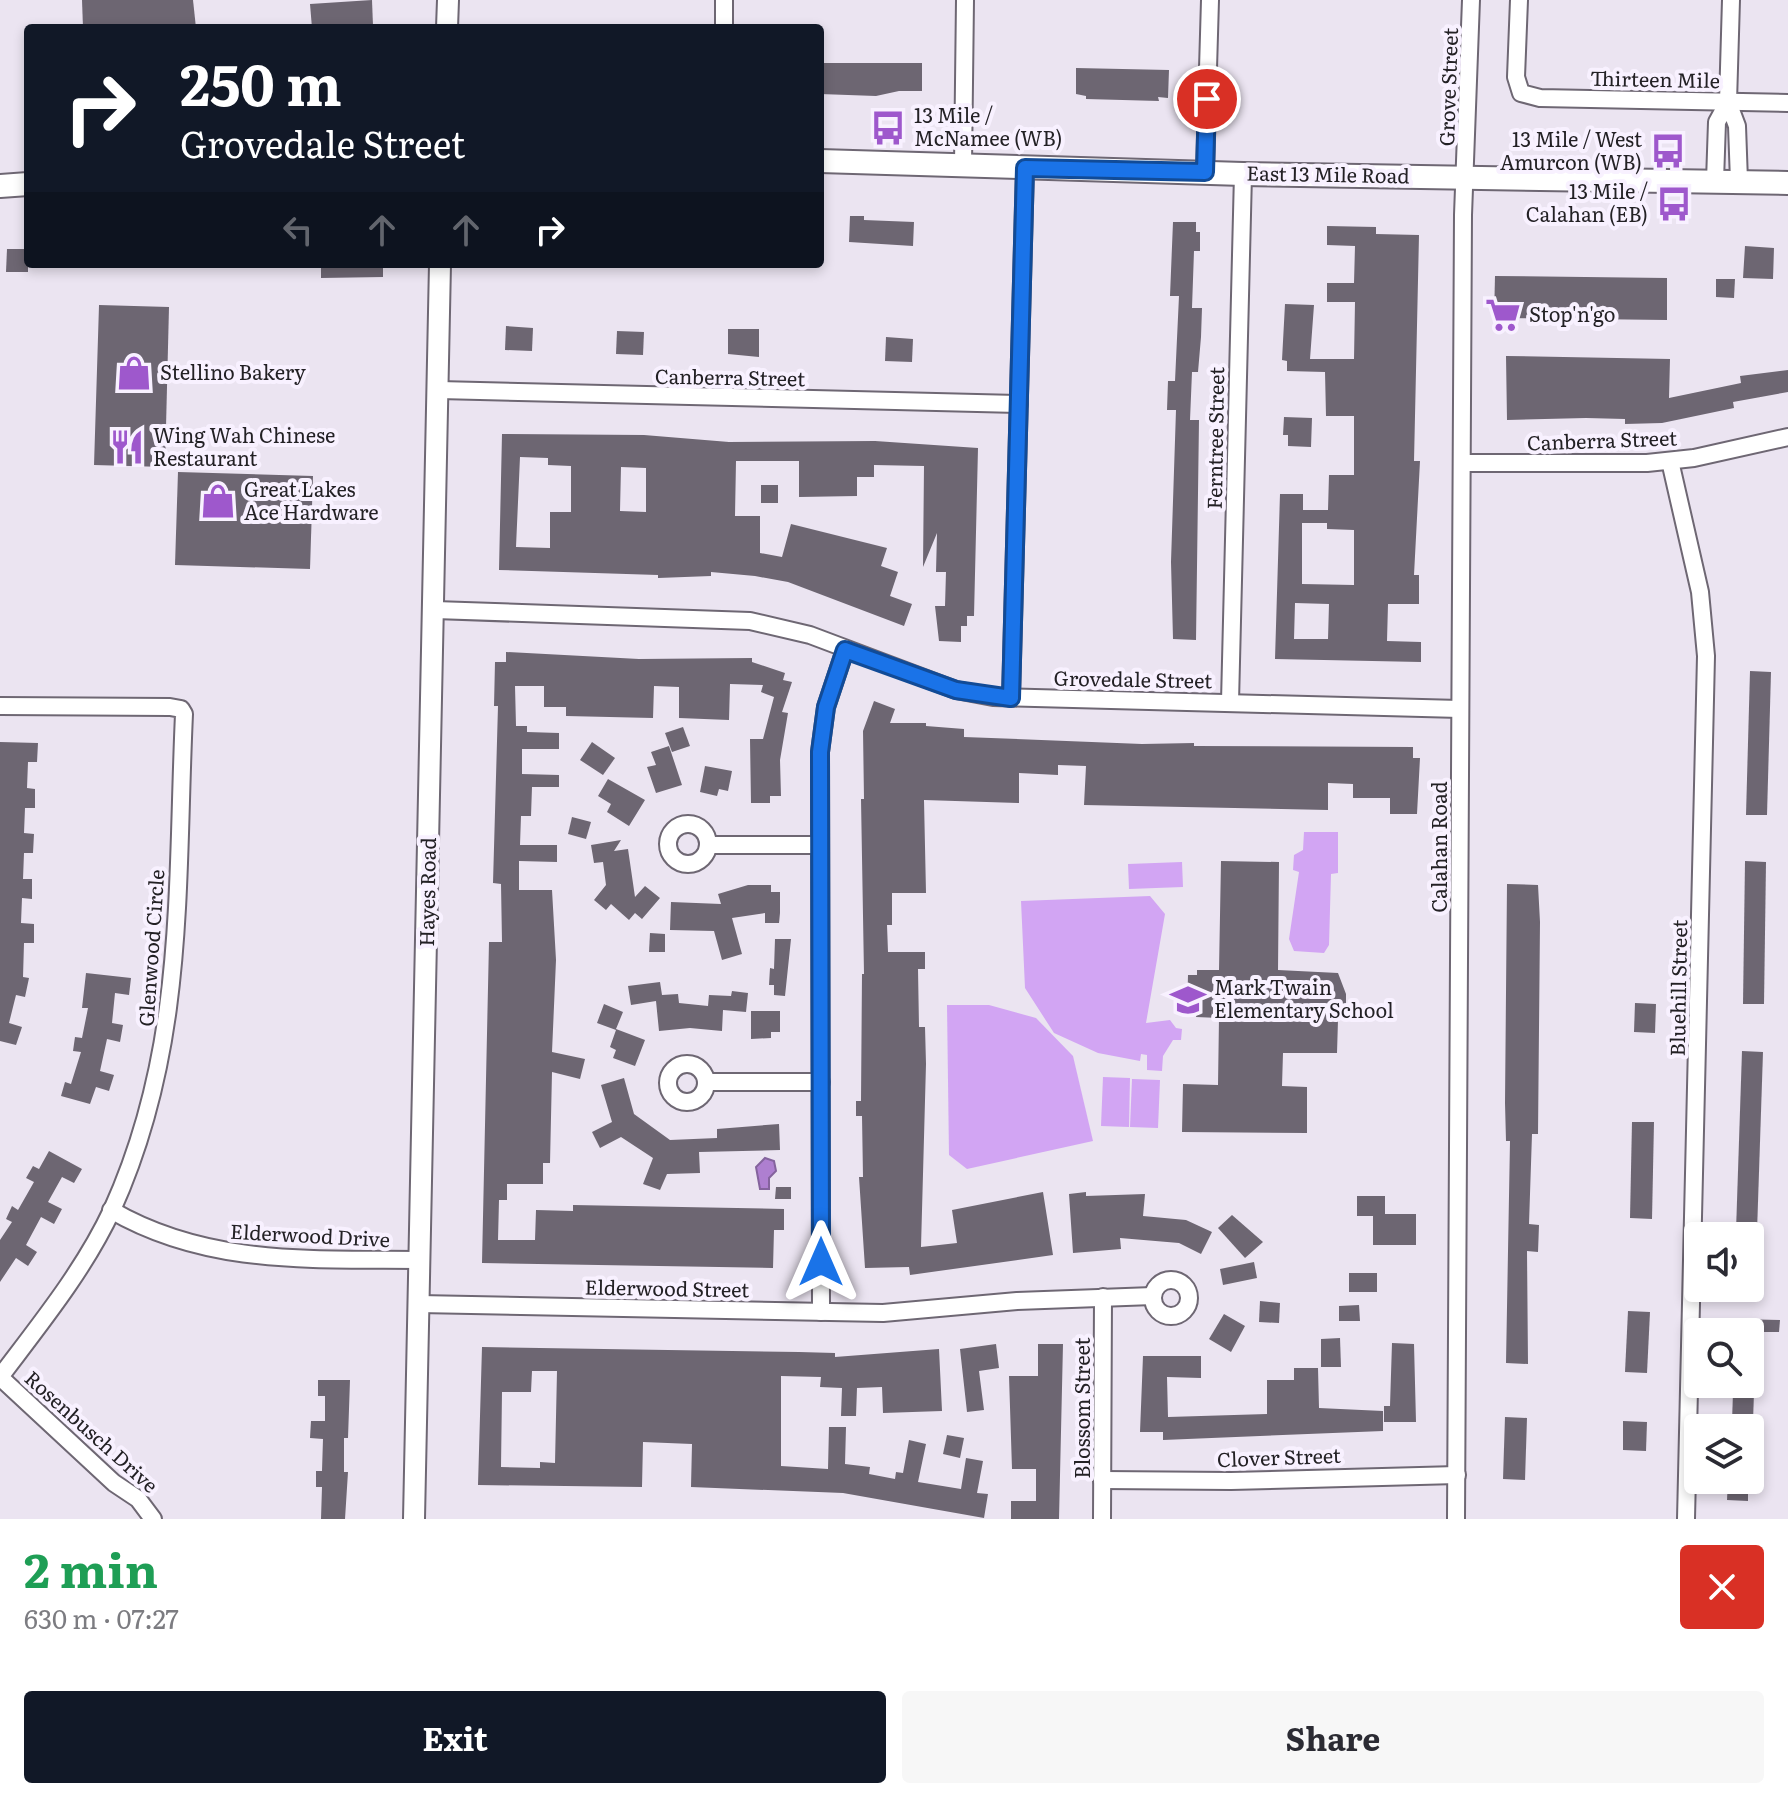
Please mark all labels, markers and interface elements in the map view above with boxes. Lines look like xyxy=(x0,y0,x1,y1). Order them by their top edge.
street label: Grove Street xyxy=(1430,27,1464,147)
text: 250 m xyxy=(180,40,342,123)
icon: right xyxy=(48,56,152,160)
street label: Thirteen Mile xyxy=(1590,62,1720,94)
pin xyxy=(1173,65,1241,133)
icon: arrive xyxy=(1185,77,1229,121)
place label: 13 Mile / McNamee (WB) xyxy=(914,99,1062,152)
bus stop icon: 13 Mile / McNamee (WB) xyxy=(869,109,907,147)
text: Grovedale Street xyxy=(180,116,465,169)
place label: 13 Mile / West Amurcon (WB) xyxy=(1500,123,1642,176)
bus stop icon: 13 Mile / West Amurcon (WB) xyxy=(1649,132,1687,170)
street label: East 13 Mile Road xyxy=(1246,157,1410,189)
place label: 13 Mile / Calahan (EB) xyxy=(1526,175,1648,228)
bus stop icon: 13 Mile / Calahan (EB) xyxy=(1655,185,1693,223)
icon: left xyxy=(276,208,320,252)
icon: ahead xyxy=(360,208,404,252)
icon: ahead xyxy=(444,208,488,252)
icon: right xyxy=(528,208,572,252)
supermarket icon: Stop'n'go xyxy=(1484,296,1522,334)
place label: Stop'n'go xyxy=(1529,298,1616,328)
shop icon: Stellino Bakery xyxy=(115,354,153,392)
place label: Stellino Bakery xyxy=(160,356,306,386)
street label: Canberra Street xyxy=(655,360,805,392)
street label: Ferntree Street xyxy=(1198,366,1230,510)
place label: Wing Wah Chinese Restaurant xyxy=(153,419,335,472)
street label: Canberra Street xyxy=(1526,421,1678,457)
restaurant icon: Wing Wah Chinese Restaurant xyxy=(108,428,146,466)
place label: Great Lakes Ace Hardware xyxy=(244,473,379,526)
shop icon: Great Lakes Ace Hardware xyxy=(199,482,237,520)
street label: Grovedale Street xyxy=(1054,662,1213,694)
street label: Calahan Road xyxy=(1423,781,1453,913)
street label: Hayes Road xyxy=(410,837,442,947)
street label: Glenwood Circle xyxy=(130,868,170,1027)
street label: Bluehill Street xyxy=(1661,919,1693,1057)
place label: Mark Twain Elementary School xyxy=(1214,971,1394,1024)
school or university icon: Mark Twain Elementary School xyxy=(1169,981,1207,1019)
street label: Elderwood Drive xyxy=(229,1215,391,1253)
position arrow xyxy=(779,1220,863,1304)
map controls xyxy=(1684,1222,1764,1494)
button: sound xyxy=(1684,1222,1764,1302)
street label: Elderwood Street xyxy=(584,1271,750,1303)
button: search xyxy=(1684,1318,1764,1398)
street label: Blossom Street xyxy=(1066,1337,1096,1479)
street label: Rosenbusch Drive xyxy=(19,1362,166,1499)
button: layers xyxy=(1684,1414,1764,1494)
street label: Clover Street xyxy=(1216,1439,1341,1473)
text: 2 min xyxy=(24,1532,158,1603)
button: close xyxy=(1680,1545,1764,1629)
text: 630 m · 07:27 xyxy=(24,1598,179,1637)
button: Exit xyxy=(24,1691,886,1783)
button: Share xyxy=(902,1691,1764,1783)

